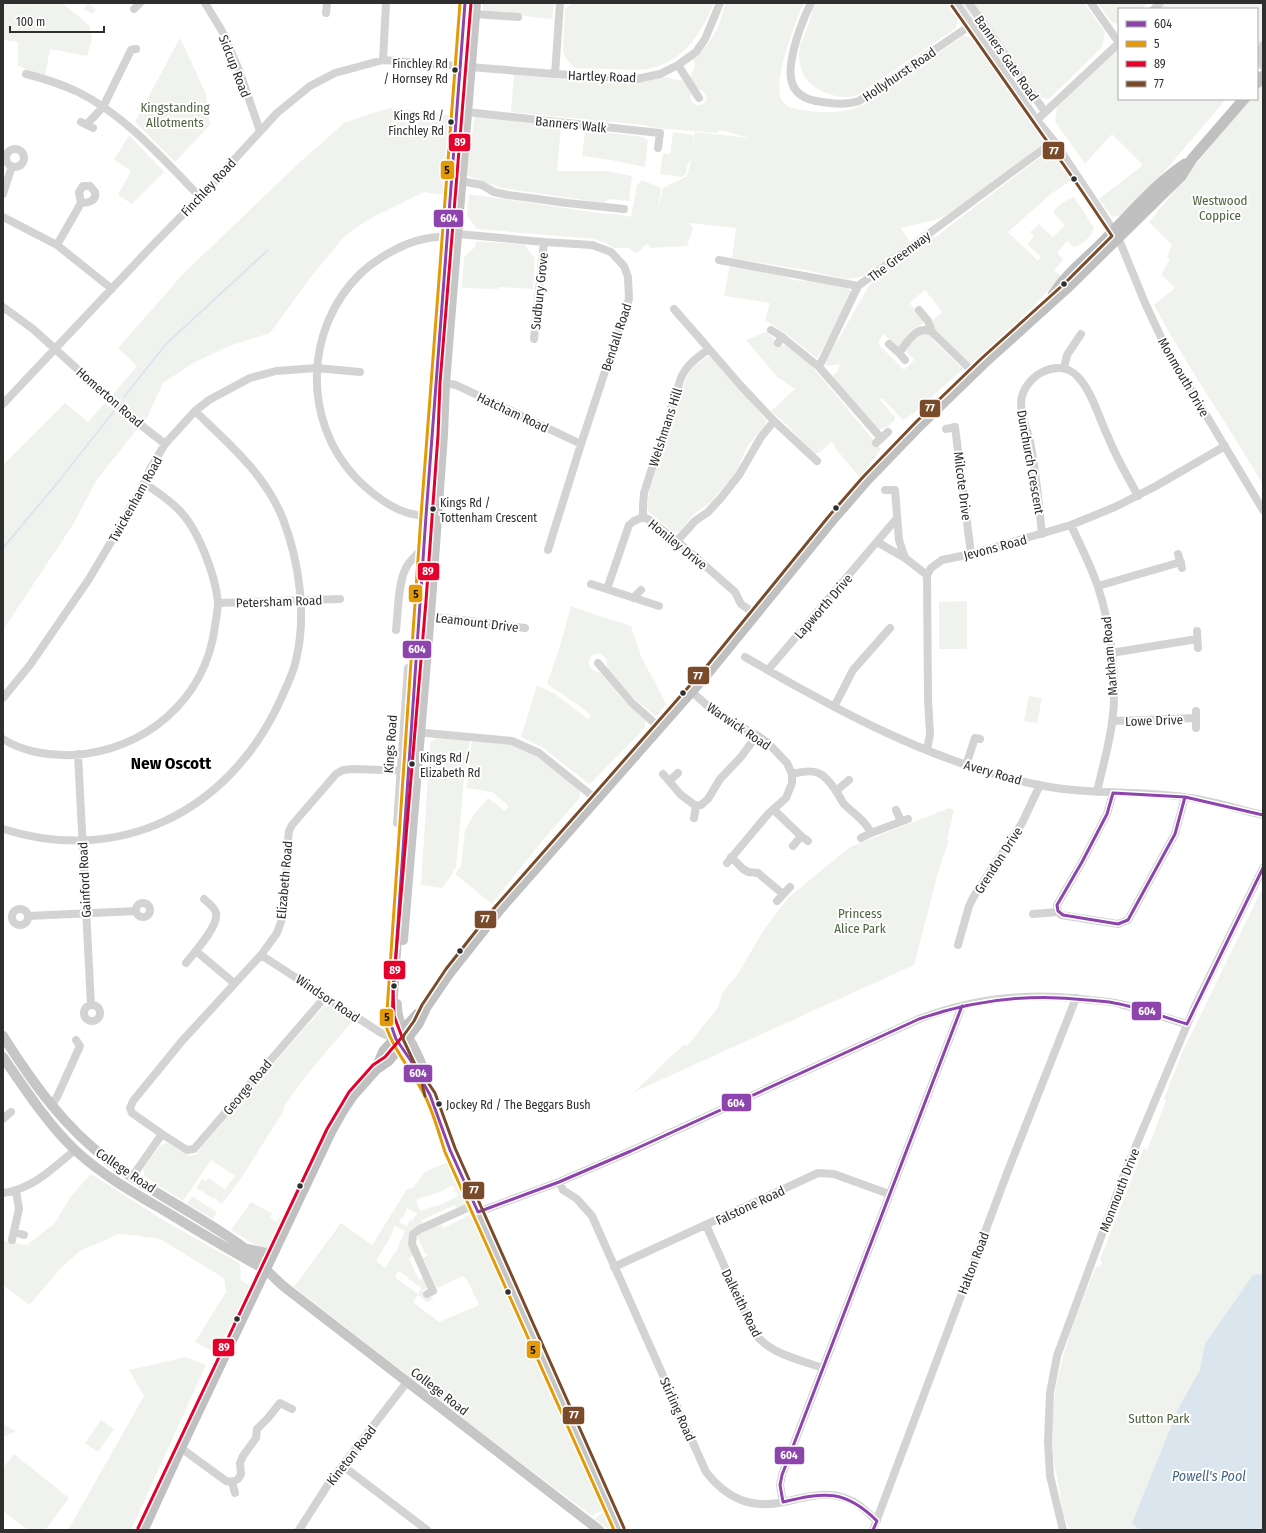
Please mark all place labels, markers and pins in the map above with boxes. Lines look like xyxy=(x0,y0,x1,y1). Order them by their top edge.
place label: Finchley Rd / Hornsey Rd xyxy=(383,57,448,86)
marker: Finchley Rd / Hornsey Rd xyxy=(450,65,460,75)
place label: Kings Rd / Finchley Rd xyxy=(388,109,444,138)
marker: Kings Rd / Finchley Rd xyxy=(446,117,456,127)
unlabelled marker xyxy=(1069,174,1079,184)
unlabelled marker xyxy=(1059,279,1069,289)
place label: Kings Rd / Tottenham Crescent xyxy=(440,496,537,525)
unlabelled marker xyxy=(831,503,841,513)
marker: Kings Rd / Tottenham Crescent xyxy=(428,504,438,514)
unlabelled marker xyxy=(678,688,688,698)
place label: Kings Rd / Elizabeth Rd xyxy=(420,751,480,780)
marker: Kings Rd / Elizabeth Rd xyxy=(407,759,417,769)
unlabelled marker xyxy=(455,946,465,956)
unlabelled marker xyxy=(389,981,399,991)
place label: Jockey Rd / The Beggars Bush xyxy=(446,1098,591,1112)
marker: Jockey Rd / The Beggars Bush xyxy=(434,1099,444,1109)
unlabelled marker xyxy=(295,1181,305,1191)
unlabelled marker xyxy=(503,1287,513,1297)
unlabelled marker xyxy=(232,1314,242,1324)

